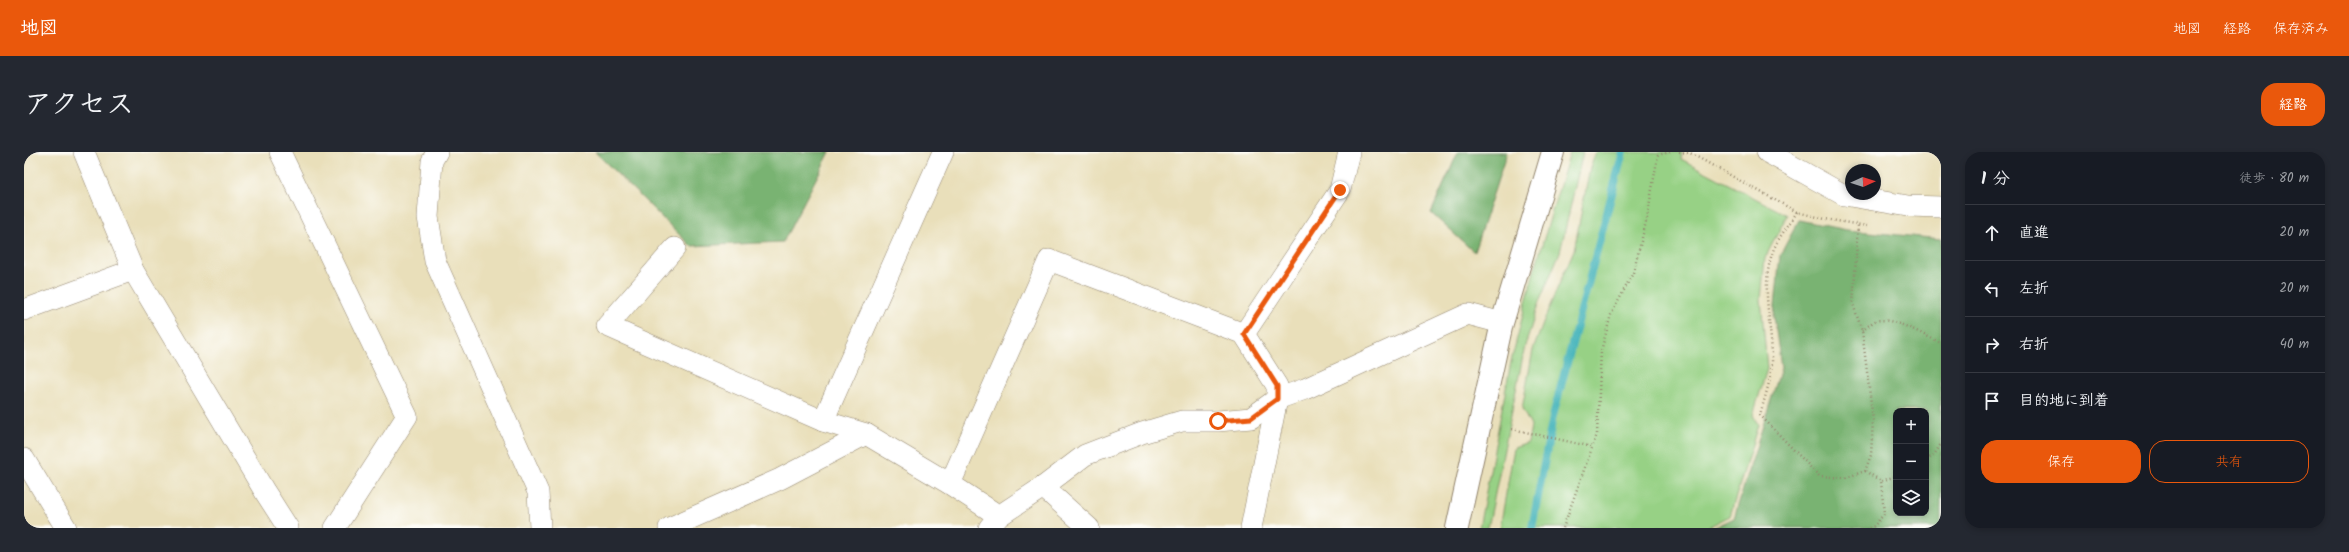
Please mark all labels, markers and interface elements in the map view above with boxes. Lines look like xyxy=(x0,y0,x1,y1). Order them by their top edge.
text: 地図 xyxy=(20,14,58,44)
text: 地図 xyxy=(2173,18,2201,40)
text: 経路 xyxy=(2223,18,2251,40)
text: 保存済み xyxy=(2273,18,2329,40)
text: アクセス xyxy=(24,83,134,128)
button: 経路 xyxy=(2261,83,2325,126)
north arrow xyxy=(1845,164,1881,200)
text: 1 分 xyxy=(1981,166,2010,193)
text: 徒歩 · 80 m xyxy=(2240,168,2309,189)
route end xyxy=(1331,181,1349,199)
text: 直進 xyxy=(2019,221,2049,245)
icon: ahead xyxy=(1981,222,2003,244)
text: 20 m xyxy=(2279,222,2309,243)
text: 左折 xyxy=(2019,277,2049,301)
icon: left xyxy=(1981,278,2003,300)
text: 20 m xyxy=(2279,278,2309,299)
text: 右折 xyxy=(2019,333,2049,357)
icon: right xyxy=(1981,334,2003,356)
text: 40 m xyxy=(2280,334,2309,355)
text: 目的地に到着 xyxy=(2019,389,2109,413)
icon: arrive xyxy=(1981,390,2003,412)
map controls xyxy=(1893,408,1929,516)
button: + xyxy=(1893,408,1929,444)
route start xyxy=(1209,412,1227,430)
button: 保存 xyxy=(1981,440,2141,483)
button: 共有 xyxy=(2149,440,2309,483)
button: − xyxy=(1893,444,1929,480)
button: layers xyxy=(1893,480,1929,516)

